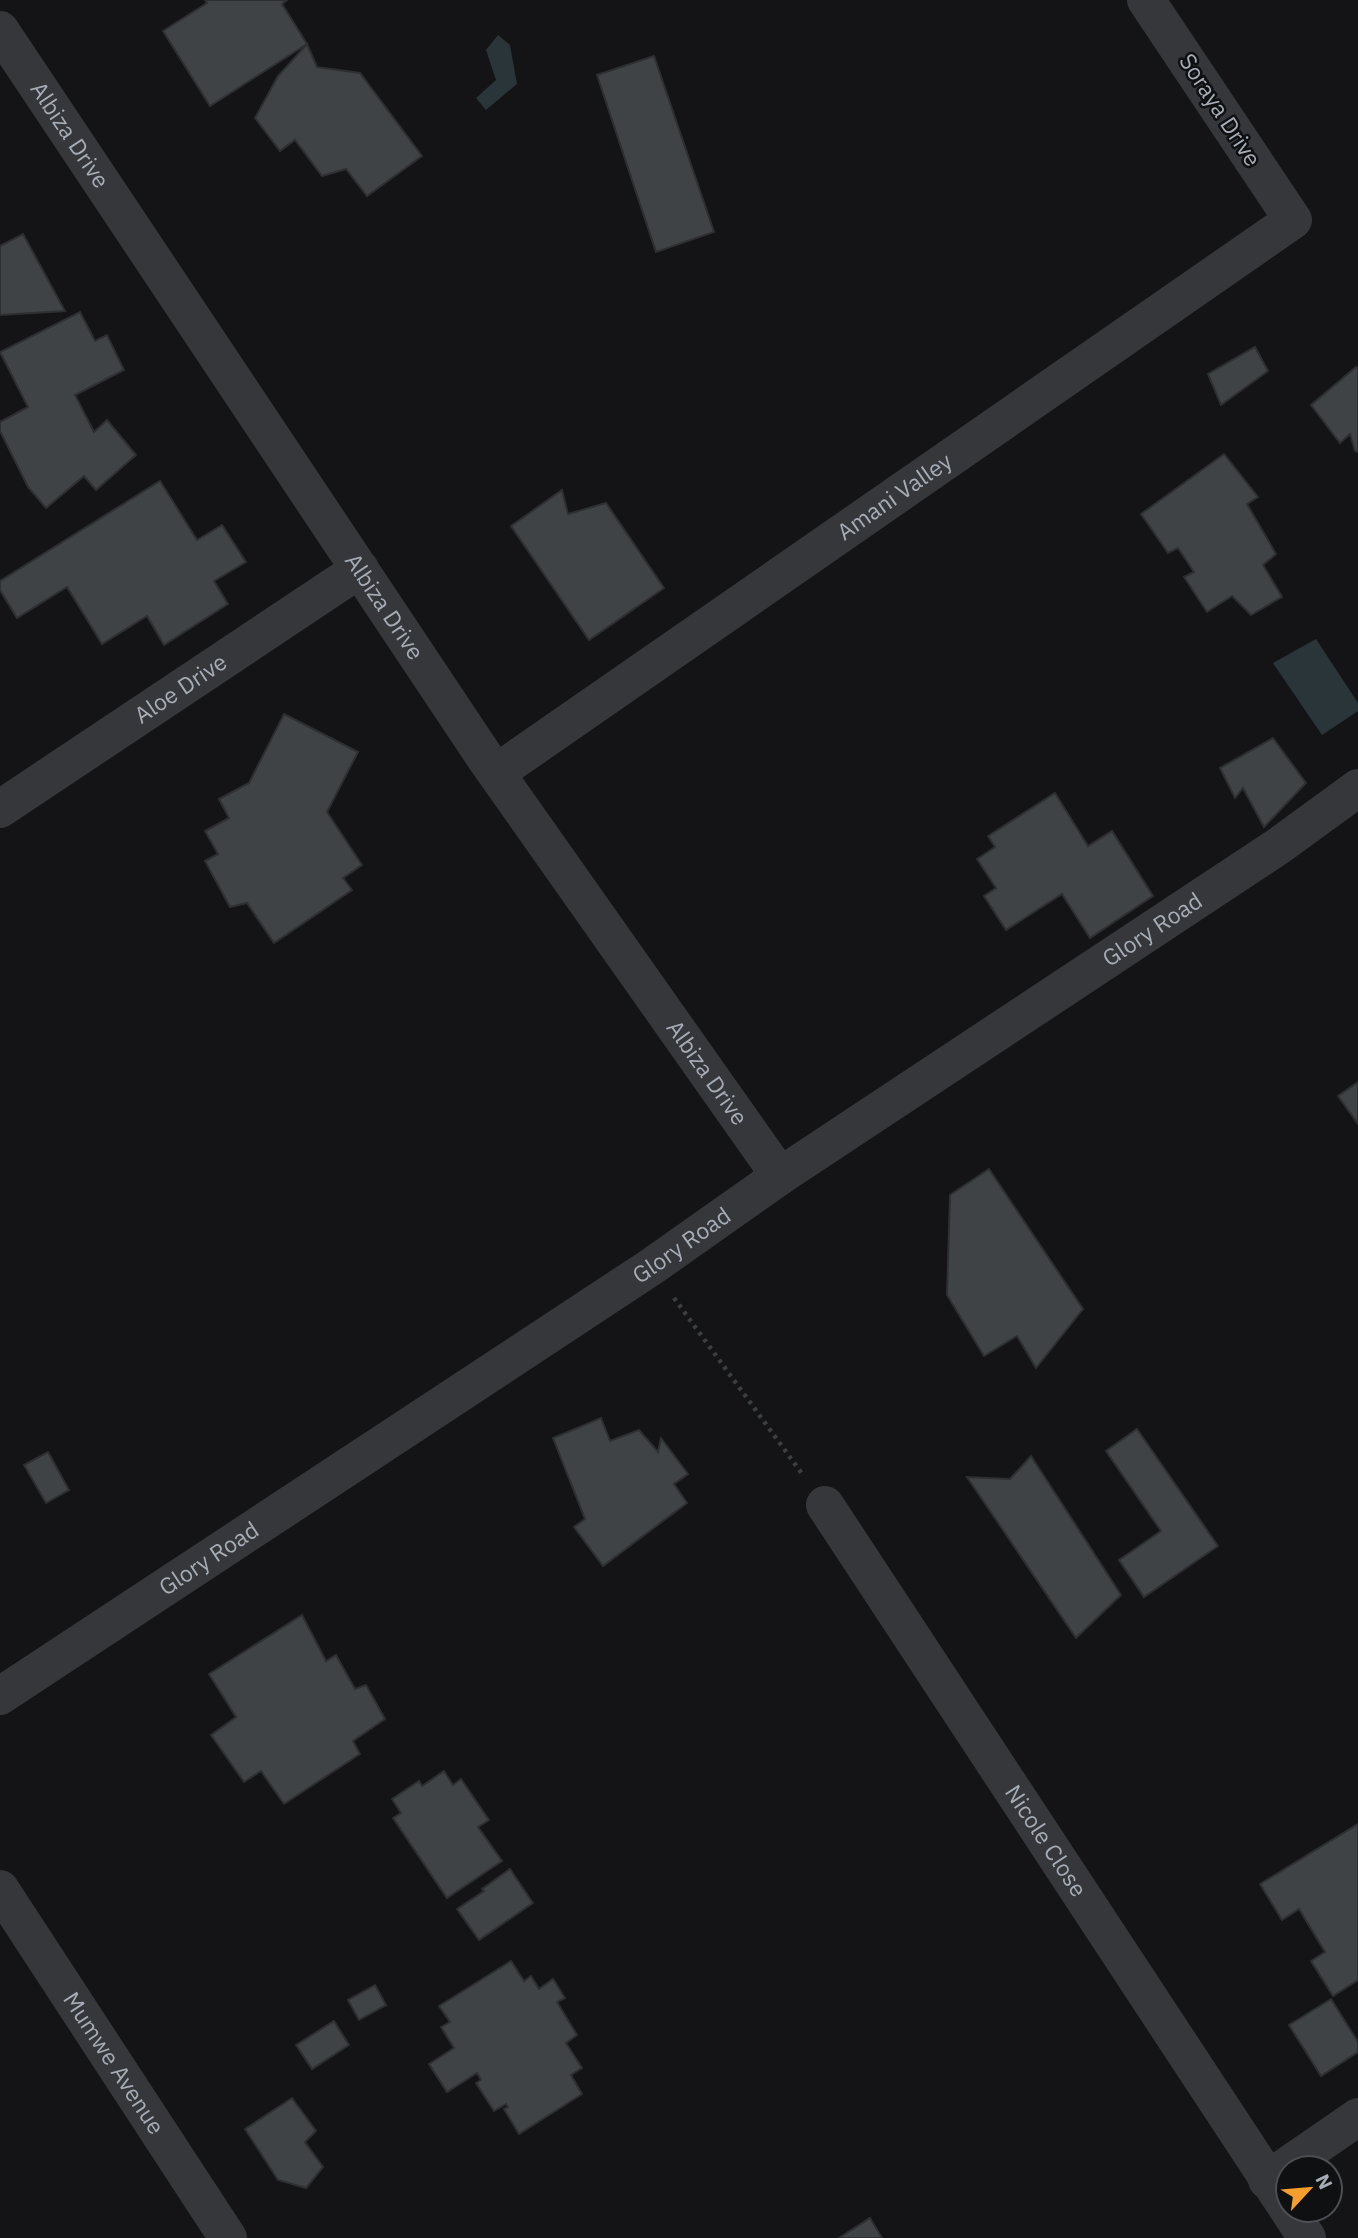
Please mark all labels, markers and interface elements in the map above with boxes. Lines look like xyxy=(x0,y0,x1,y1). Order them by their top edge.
street label: Soraya Drive xyxy=(1173,47,1269,172)
street label: Albiza Drive xyxy=(24,75,117,193)
street label: Amani Valley xyxy=(831,445,958,546)
street label: Albiza Drive xyxy=(339,547,432,665)
street label: Aloe Drive xyxy=(128,646,232,730)
street label: Glory Road xyxy=(1096,885,1207,973)
street label: Albiza Drive xyxy=(661,1014,755,1131)
street label: Glory Road xyxy=(626,1200,736,1289)
street label: Glory Road xyxy=(152,1514,264,1601)
street label: Nicole Close xyxy=(999,1779,1094,1902)
street label: Mumwe Avenue xyxy=(57,1986,172,2140)
north arrow xyxy=(1274,2154,1344,2224)
text: N xyxy=(1310,2170,1338,2193)

